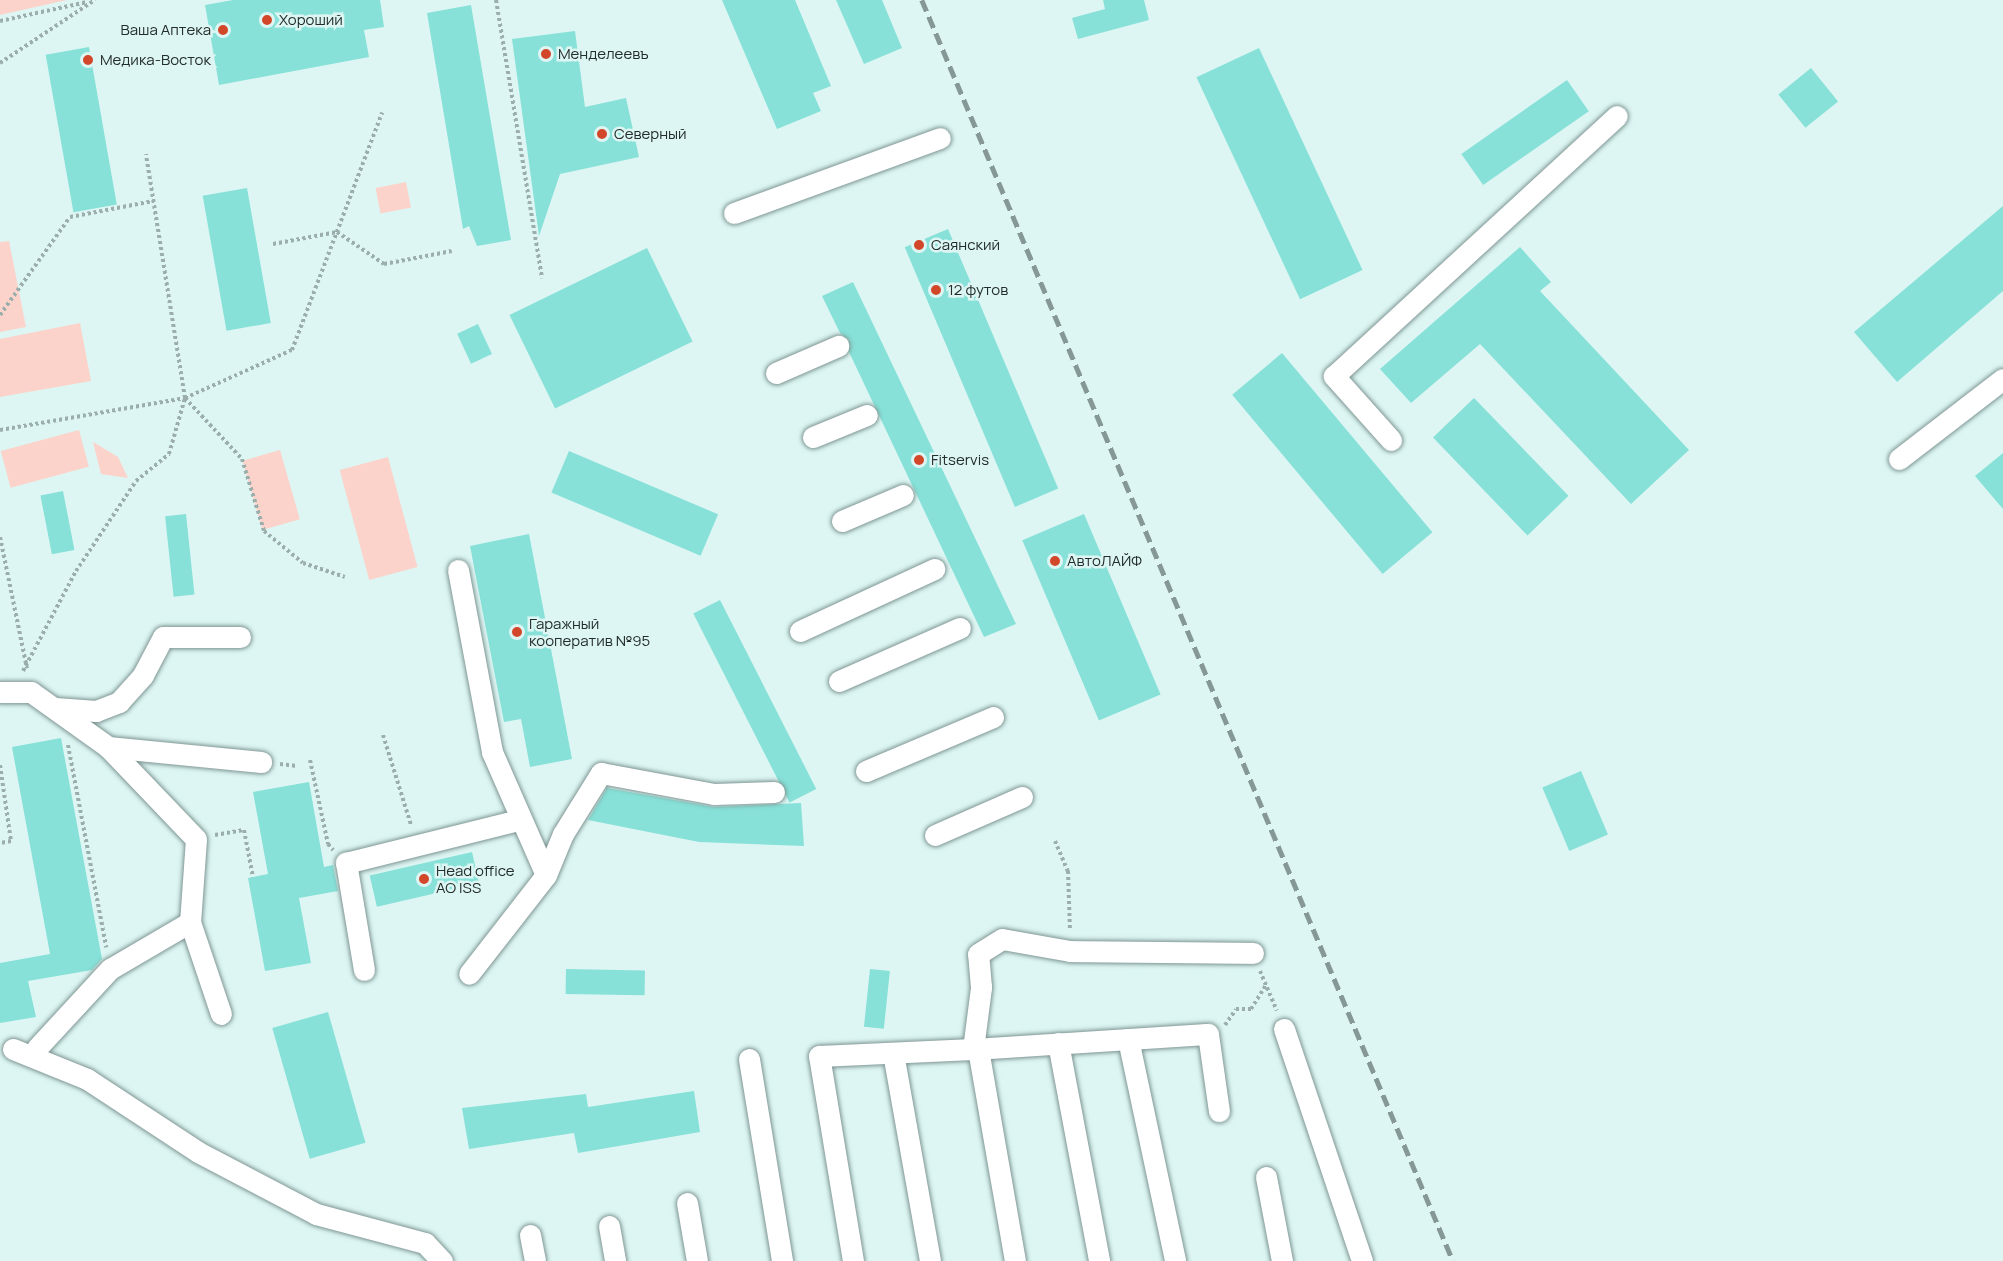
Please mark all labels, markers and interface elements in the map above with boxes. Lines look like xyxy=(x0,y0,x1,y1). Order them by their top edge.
place label: Хороший xyxy=(279,11,343,29)
marker: Хороший xyxy=(260,13,274,27)
place label: Ваша Аптека xyxy=(121,21,211,39)
marker: Ваша Аптека xyxy=(216,23,230,37)
place label: Менделеевъ xyxy=(558,45,649,63)
marker: Менделеевъ xyxy=(539,47,553,61)
place label: Медика-Восток xyxy=(100,51,211,69)
marker: Медика-Восток xyxy=(81,53,95,67)
place label: Северный xyxy=(614,125,687,143)
marker: Северный xyxy=(595,127,609,141)
place label: Саянский xyxy=(931,236,1000,254)
marker: Саянский xyxy=(912,238,926,252)
place label: 12 футов xyxy=(948,281,1008,299)
marker: 12 футов xyxy=(929,283,943,297)
place label: Fitservis xyxy=(931,451,989,469)
marker: Fitservis xyxy=(912,453,926,467)
place label: АвтоЛАЙФ xyxy=(1067,552,1142,570)
marker: АвтоЛАЙФ xyxy=(1048,554,1062,568)
place label: Гаражный кооператив №95 xyxy=(529,614,650,649)
marker: Гаражный кооператив №95 xyxy=(510,625,524,639)
place label: Head office AO ISS xyxy=(436,861,514,896)
marker: Head office AO ISS xyxy=(417,872,431,886)

